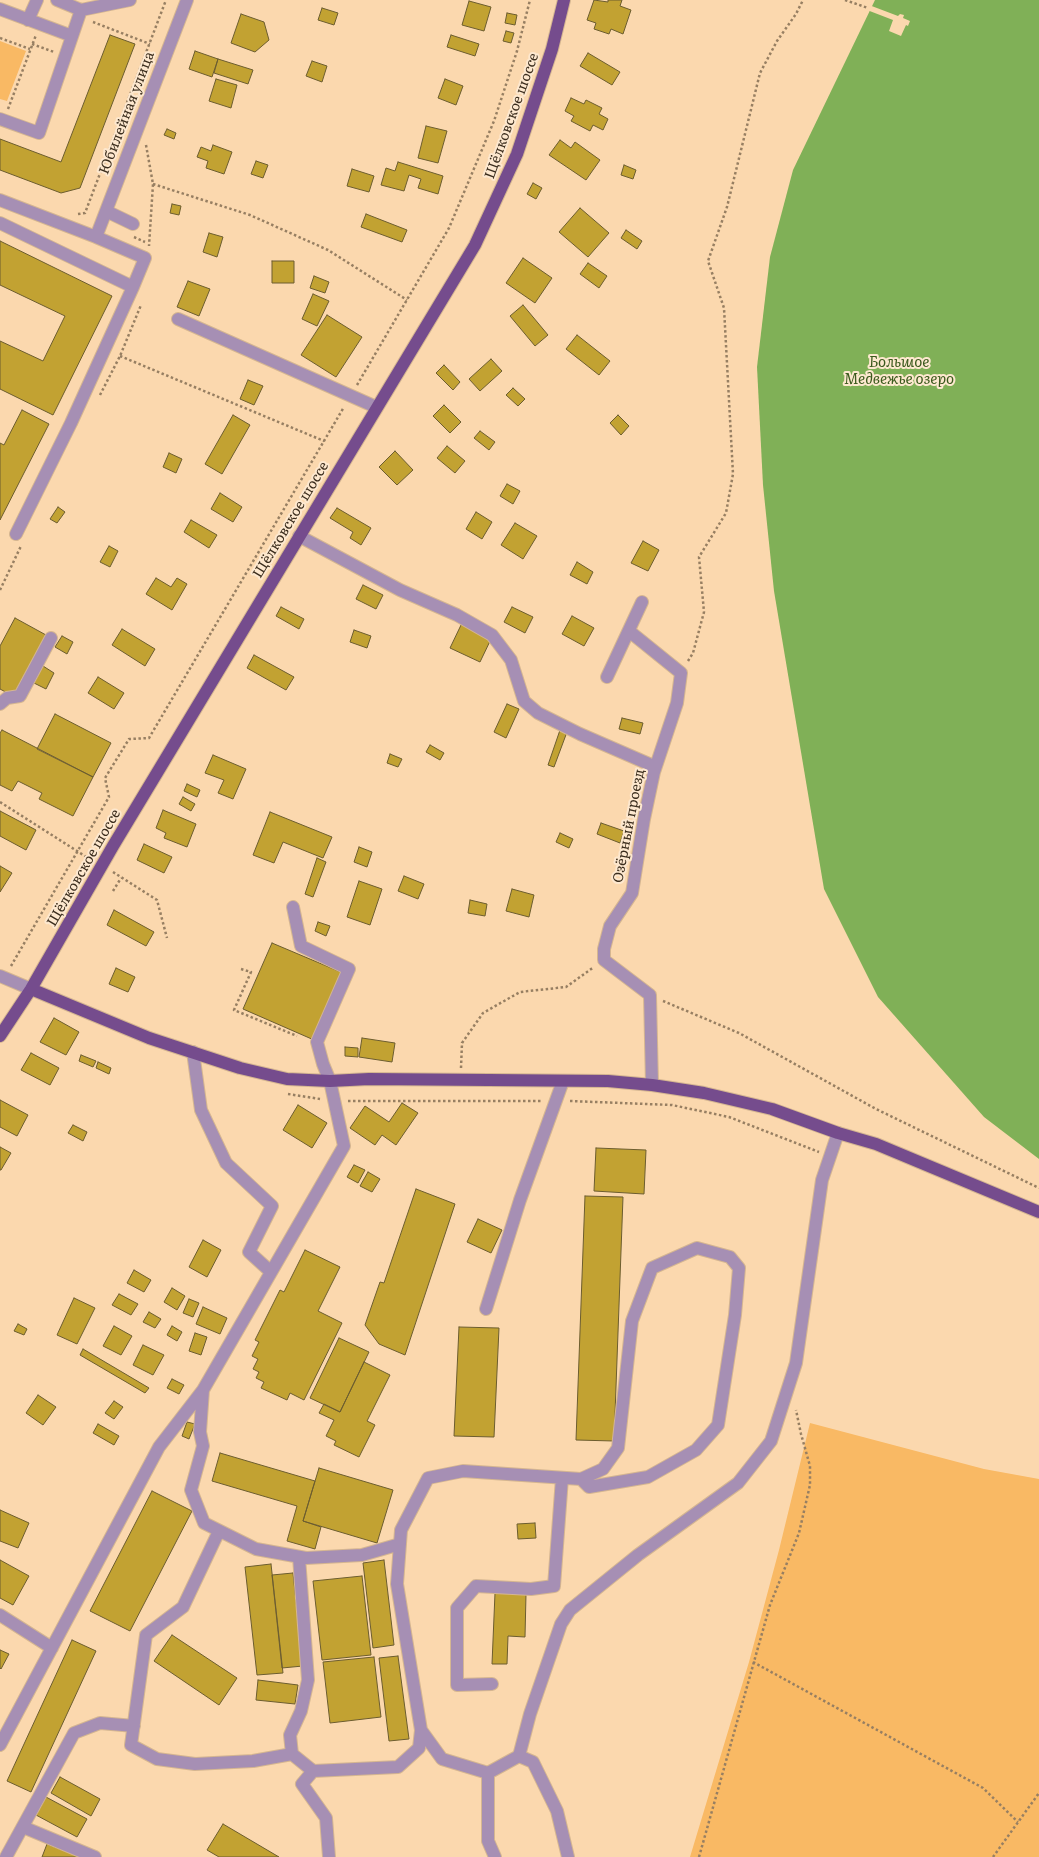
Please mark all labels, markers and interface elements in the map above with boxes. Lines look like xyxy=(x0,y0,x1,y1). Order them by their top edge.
street label: Юбилейная улица xyxy=(96,49,158,177)
street label: Щёлковское шоссе xyxy=(481,51,543,181)
water label: Большое Медвежье озеро xyxy=(844,354,954,389)
street label: Щёлковское шоссе xyxy=(250,459,332,581)
street label: Озёрный проезд xyxy=(610,768,648,884)
street label: Щёлковское шоссе xyxy=(44,806,124,930)

